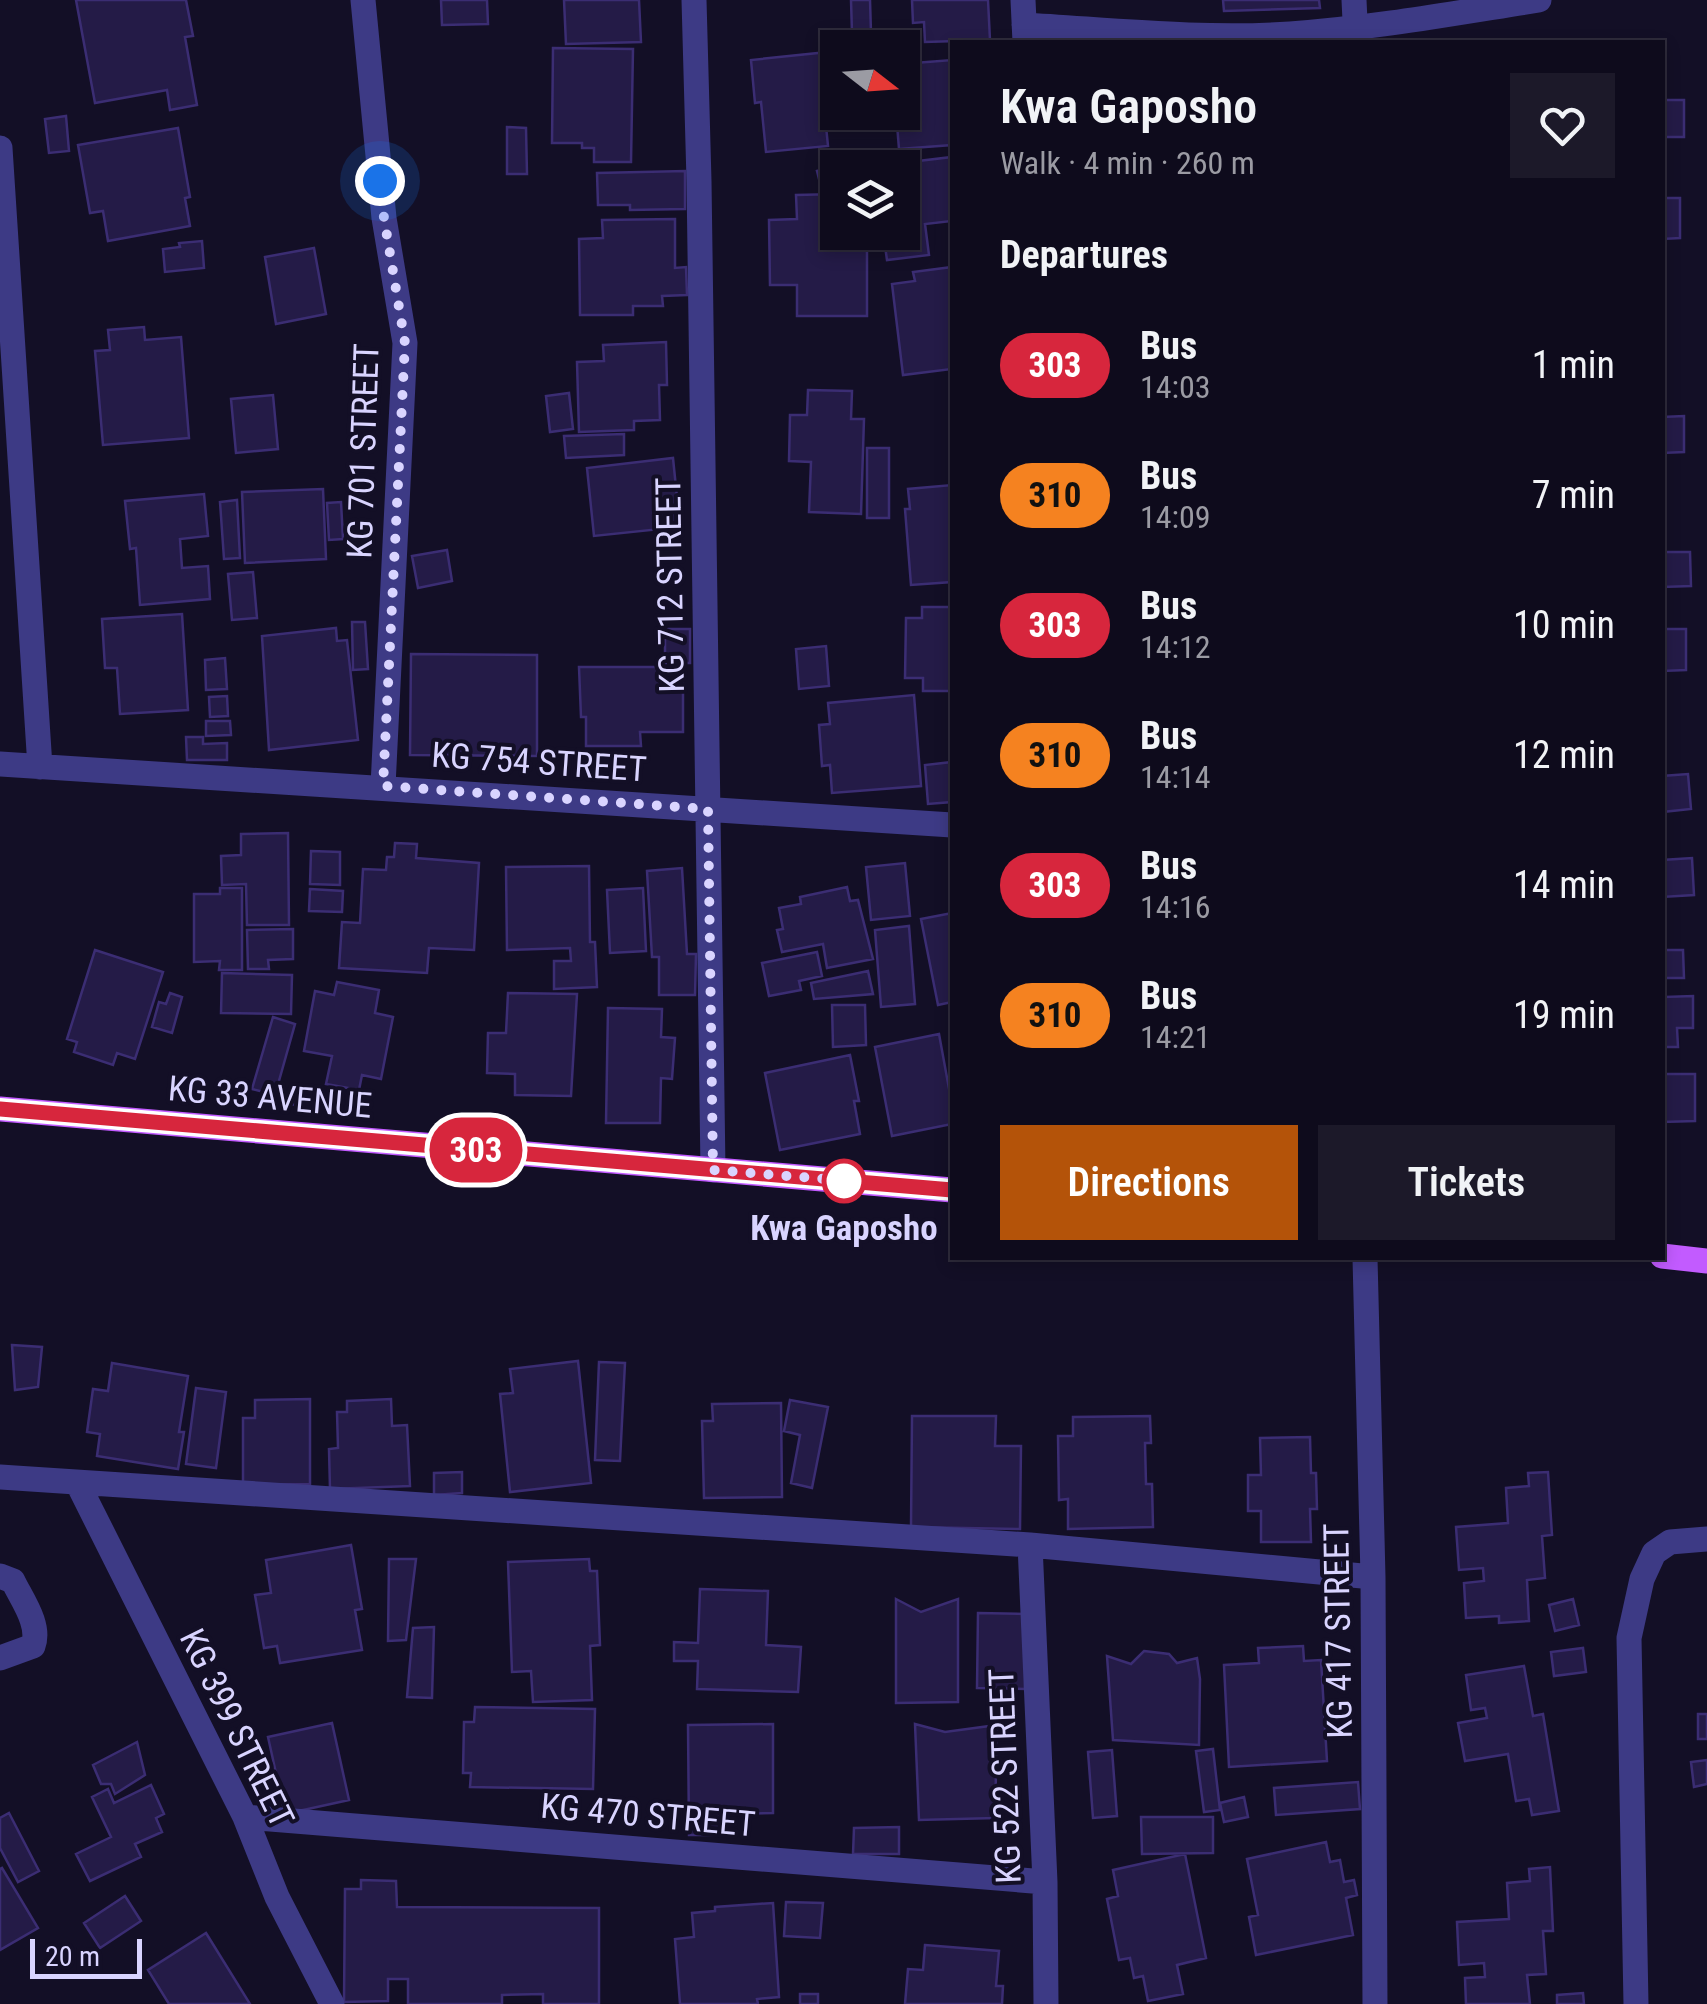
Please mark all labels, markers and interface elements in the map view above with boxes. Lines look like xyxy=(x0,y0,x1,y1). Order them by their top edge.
north arrow xyxy=(820,30,920,130)
map controls xyxy=(820,30,920,250)
button: heart xyxy=(1510,73,1615,178)
text: Kwa Gaposho xyxy=(1000,78,1257,135)
text: Walk · 4 min · 260 m xyxy=(1000,144,1255,182)
button: layers xyxy=(820,150,920,250)
your location xyxy=(355,156,405,206)
text: Departures xyxy=(1000,233,1168,277)
text: Bus xyxy=(1140,324,1197,368)
street label: KG 701 STREET xyxy=(339,343,388,559)
text: 1 min xyxy=(1532,343,1615,387)
text: 303 xyxy=(1028,345,1082,386)
text: 14:03 xyxy=(1140,368,1211,406)
text: Bus xyxy=(1140,454,1197,498)
text: 7 min xyxy=(1532,473,1615,517)
text: 310 xyxy=(1028,475,1082,516)
street label: KG 712 STREET xyxy=(648,477,693,693)
text: 14:09 xyxy=(1140,498,1211,536)
text: Bus xyxy=(1140,584,1197,628)
text: 10 min xyxy=(1513,603,1615,647)
text: 303 xyxy=(1028,605,1082,646)
text: 14:12 xyxy=(1140,628,1211,666)
text: Bus xyxy=(1140,714,1197,758)
text: 12 min xyxy=(1513,733,1615,777)
street label: KG 754 STREET xyxy=(430,735,648,790)
text: 310 xyxy=(1028,735,1082,776)
text: 14:14 xyxy=(1140,758,1211,796)
text: Bus xyxy=(1140,844,1197,888)
text: 14 min xyxy=(1513,863,1615,907)
text: 303 xyxy=(1028,865,1082,906)
text: 14:16 xyxy=(1140,888,1211,926)
text: Bus xyxy=(1140,974,1197,1018)
text: 19 min xyxy=(1513,993,1615,1037)
text: 310 xyxy=(1028,995,1082,1036)
text: 14:21 xyxy=(1140,1018,1211,1056)
street label: KG 33 AVENUE xyxy=(166,1068,374,1127)
line badge: 303 xyxy=(418,1118,534,1182)
button: Directions xyxy=(1000,1125,1298,1240)
button: Tickets xyxy=(1318,1125,1615,1240)
text: 303 xyxy=(449,1130,503,1171)
marker: Kwa Gaposho xyxy=(823,1160,865,1202)
place label: Kwa Gaposho xyxy=(750,1208,938,1249)
street label: KG 417 STREET xyxy=(1316,1523,1361,1739)
street label: KG 399 STREET xyxy=(171,1622,302,1834)
street label: KG 522 STREET xyxy=(981,1668,1030,1884)
street label: KG 470 STREET xyxy=(539,1786,757,1845)
scale bar xyxy=(30,1934,142,1978)
text: 20 m xyxy=(45,1940,100,1973)

